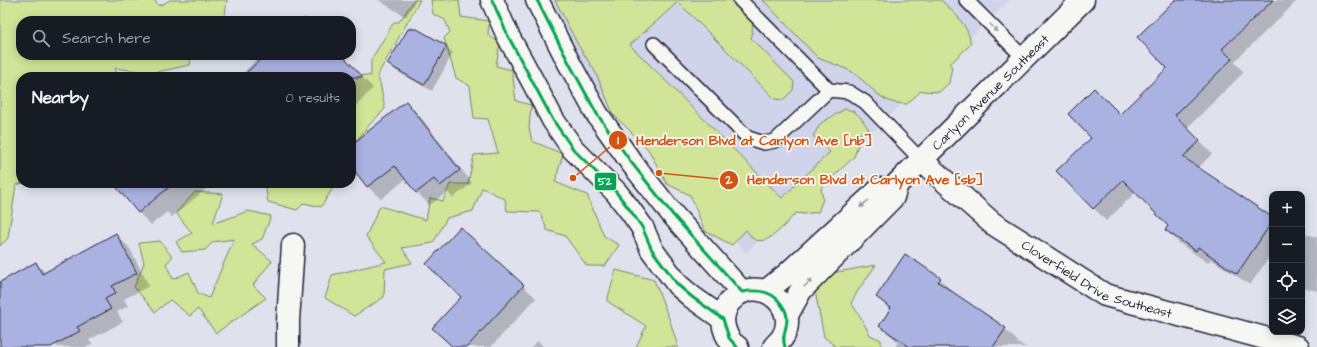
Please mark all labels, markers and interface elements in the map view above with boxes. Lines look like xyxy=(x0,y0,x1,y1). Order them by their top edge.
search box xyxy=(16,16,356,60)
one-way arrow xyxy=(989,23,999,33)
icon: search xyxy=(30,27,52,49)
text: Search here xyxy=(62,28,151,49)
street label: Carlyon Avenue Southeast xyxy=(928,30,1054,155)
text: Nearby xyxy=(32,86,89,110)
text: 0 results xyxy=(285,89,340,107)
callout: Henderson Blvd at Carlyon Ave [nb] xyxy=(608,127,881,153)
text: Henderson Blvd at Carlyon Ave [nb] xyxy=(636,131,872,151)
text: 1 xyxy=(617,132,619,149)
callout: Henderson Blvd at Carlyon Ave [sb] xyxy=(719,167,991,193)
text: Henderson Blvd at Carlyon Ave [sb] xyxy=(747,170,983,190)
line badge: 52 xyxy=(594,172,617,191)
text: 2 xyxy=(725,172,733,189)
text: 52 xyxy=(598,174,613,189)
map controls xyxy=(1269,191,1305,335)
button: + xyxy=(1269,191,1305,227)
one-way arrow xyxy=(860,199,869,208)
button: − xyxy=(1269,227,1305,263)
street label: Cloverfield Drive Southeast xyxy=(1018,236,1175,323)
button: locate xyxy=(1269,263,1305,299)
one-way arrow xyxy=(803,278,813,288)
button: layers xyxy=(1269,299,1305,335)

